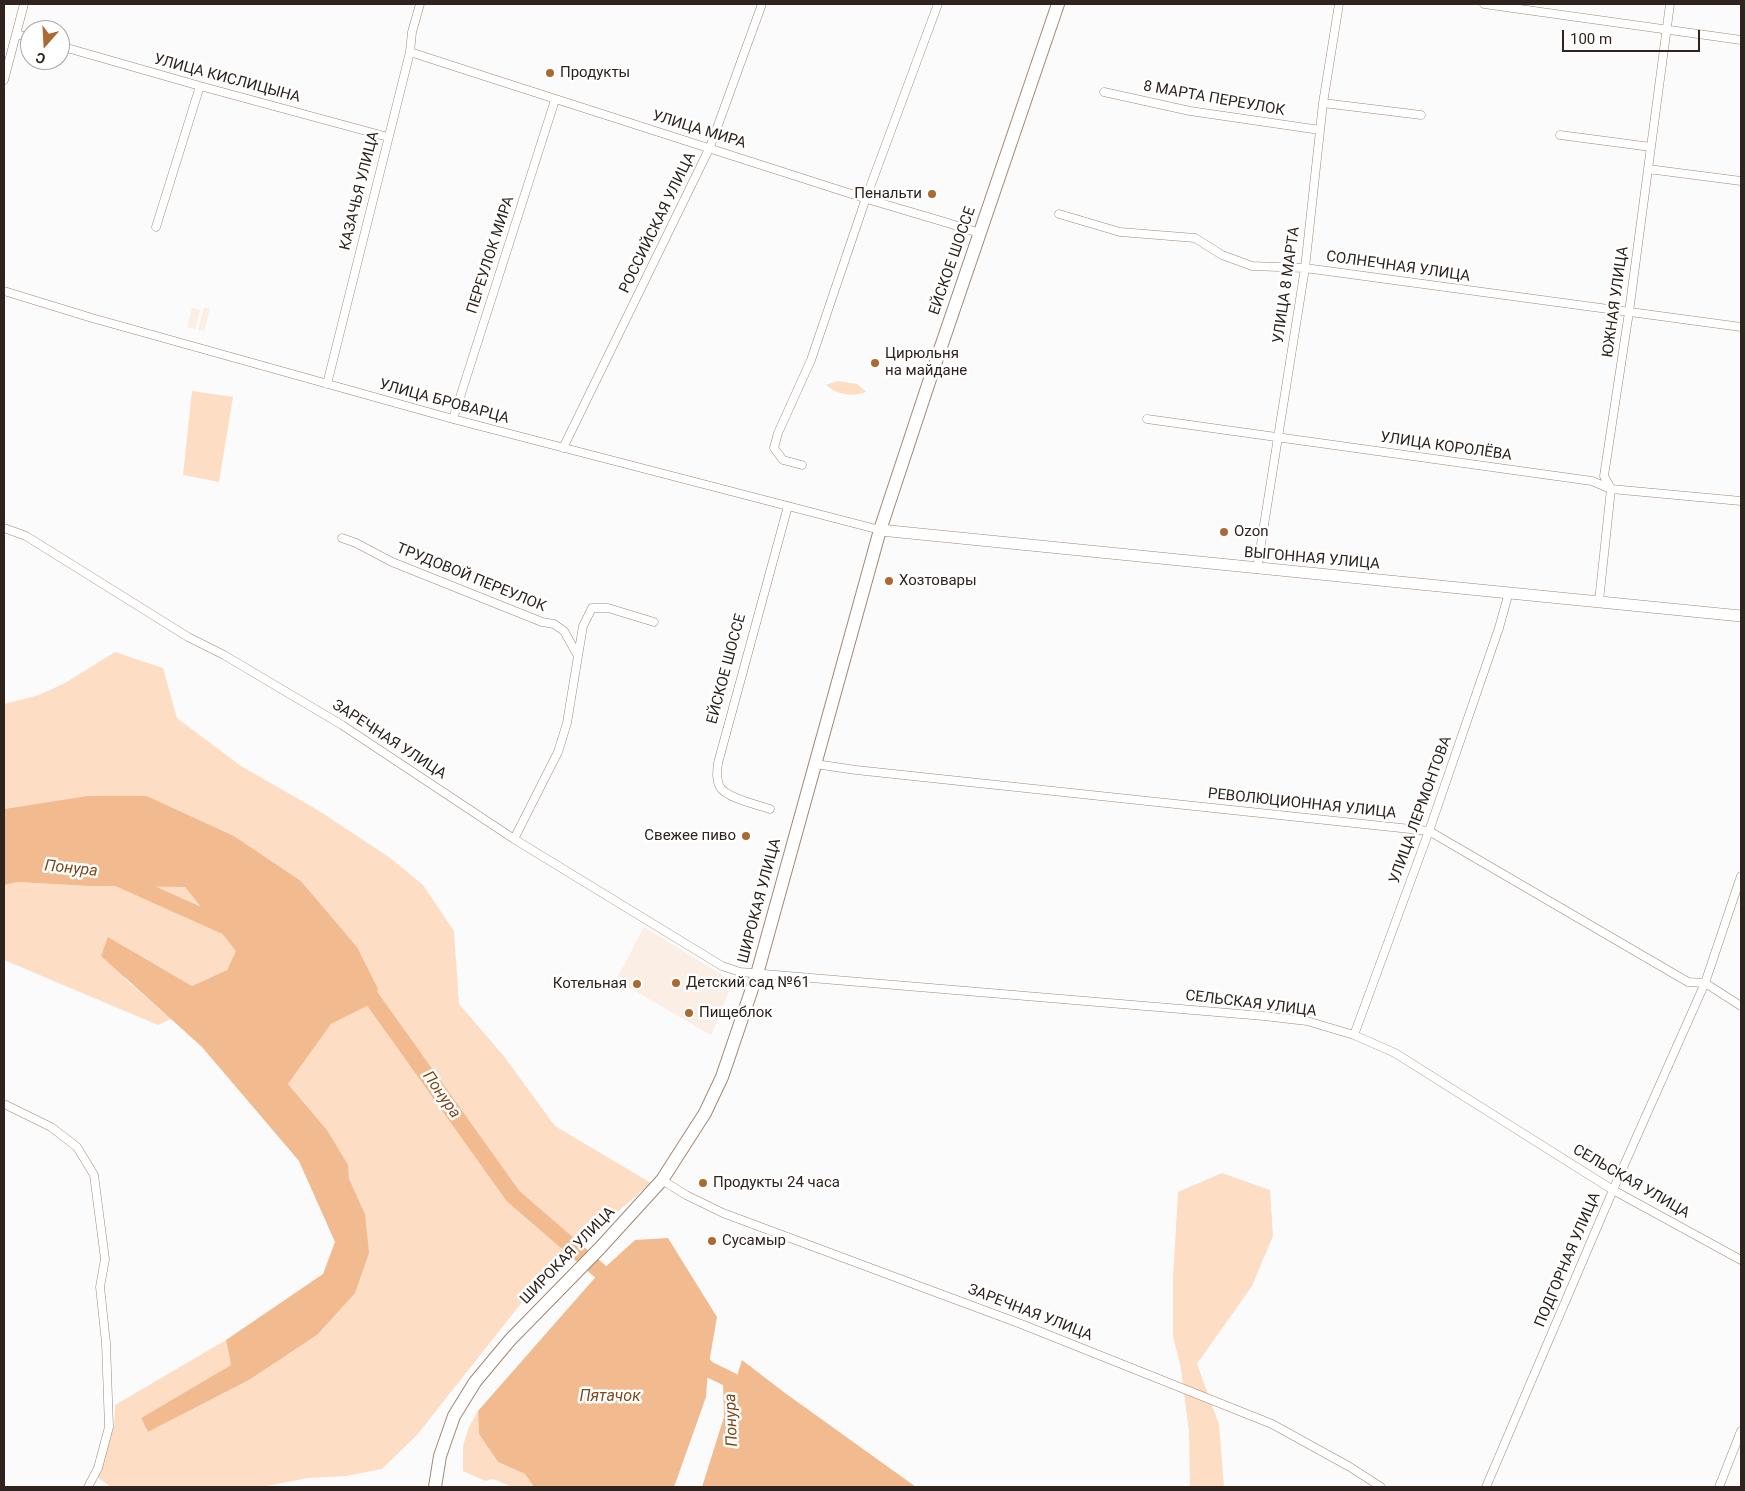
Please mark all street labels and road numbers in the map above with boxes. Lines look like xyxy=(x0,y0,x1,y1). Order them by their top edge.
street label: УЛИЦА КИСЛИЦЫНА xyxy=(152,51,302,107)
street label: 8 МАРТА ПЕРЕУЛОК xyxy=(1142,78,1286,120)
street label: УЛИЦА МИРА xyxy=(650,107,748,153)
street label: КАЗАЧЬЯ УЛИЦА xyxy=(337,130,383,252)
street label: РОССИЙСКАЯ УЛИЦА xyxy=(616,150,700,296)
street label: ПЕРЕУЛОК МИРА xyxy=(463,194,519,316)
street label: ЕЙСКОЕ ШОССЕ xyxy=(926,204,980,318)
street label: УЛИЦА 8 МАРТА xyxy=(1270,225,1304,345)
street label: ЮЖНАЯ УЛИЦА xyxy=(1599,245,1633,359)
street label: СОЛНЕЧНАЯ УЛИЦА xyxy=(1325,248,1471,286)
street label: УЛИЦА БРОВАРЦА xyxy=(377,376,511,428)
street label: УЛИЦА КОРОЛЁВА xyxy=(1379,429,1513,465)
street label: ТРУДОВОЙ ПЕРЕУЛОК xyxy=(394,540,548,616)
street label: ВЫГОННАЯ УЛИЦА xyxy=(1243,544,1381,574)
street label: ЕЙСКОЕ ШОССЕ xyxy=(704,612,750,726)
street label: ЗАРЕЧНАЯ УЛИЦА xyxy=(329,696,449,784)
street label: УЛИЦА ЛЕРМОНТОВА xyxy=(1386,734,1456,886)
street label: РЕВОЛЮЦИОННАЯ УЛИЦА xyxy=(1207,785,1397,823)
street label: ШИРОКАЯ УЛИЦА xyxy=(735,837,785,965)
street label: СЕЛЬСКАЯ УЛИЦА xyxy=(1184,987,1318,1021)
street label: СЕЛЬСКАЯ УЛИЦА xyxy=(1569,1141,1693,1223)
street label: ПОДГОРНАЯ УЛИЦА xyxy=(1531,1190,1605,1330)
street label: ШИРОКАЯ УЛИЦА xyxy=(517,1204,619,1308)
street label: ЗАРЕЧНАЯ УЛИЦА xyxy=(965,1281,1095,1345)

